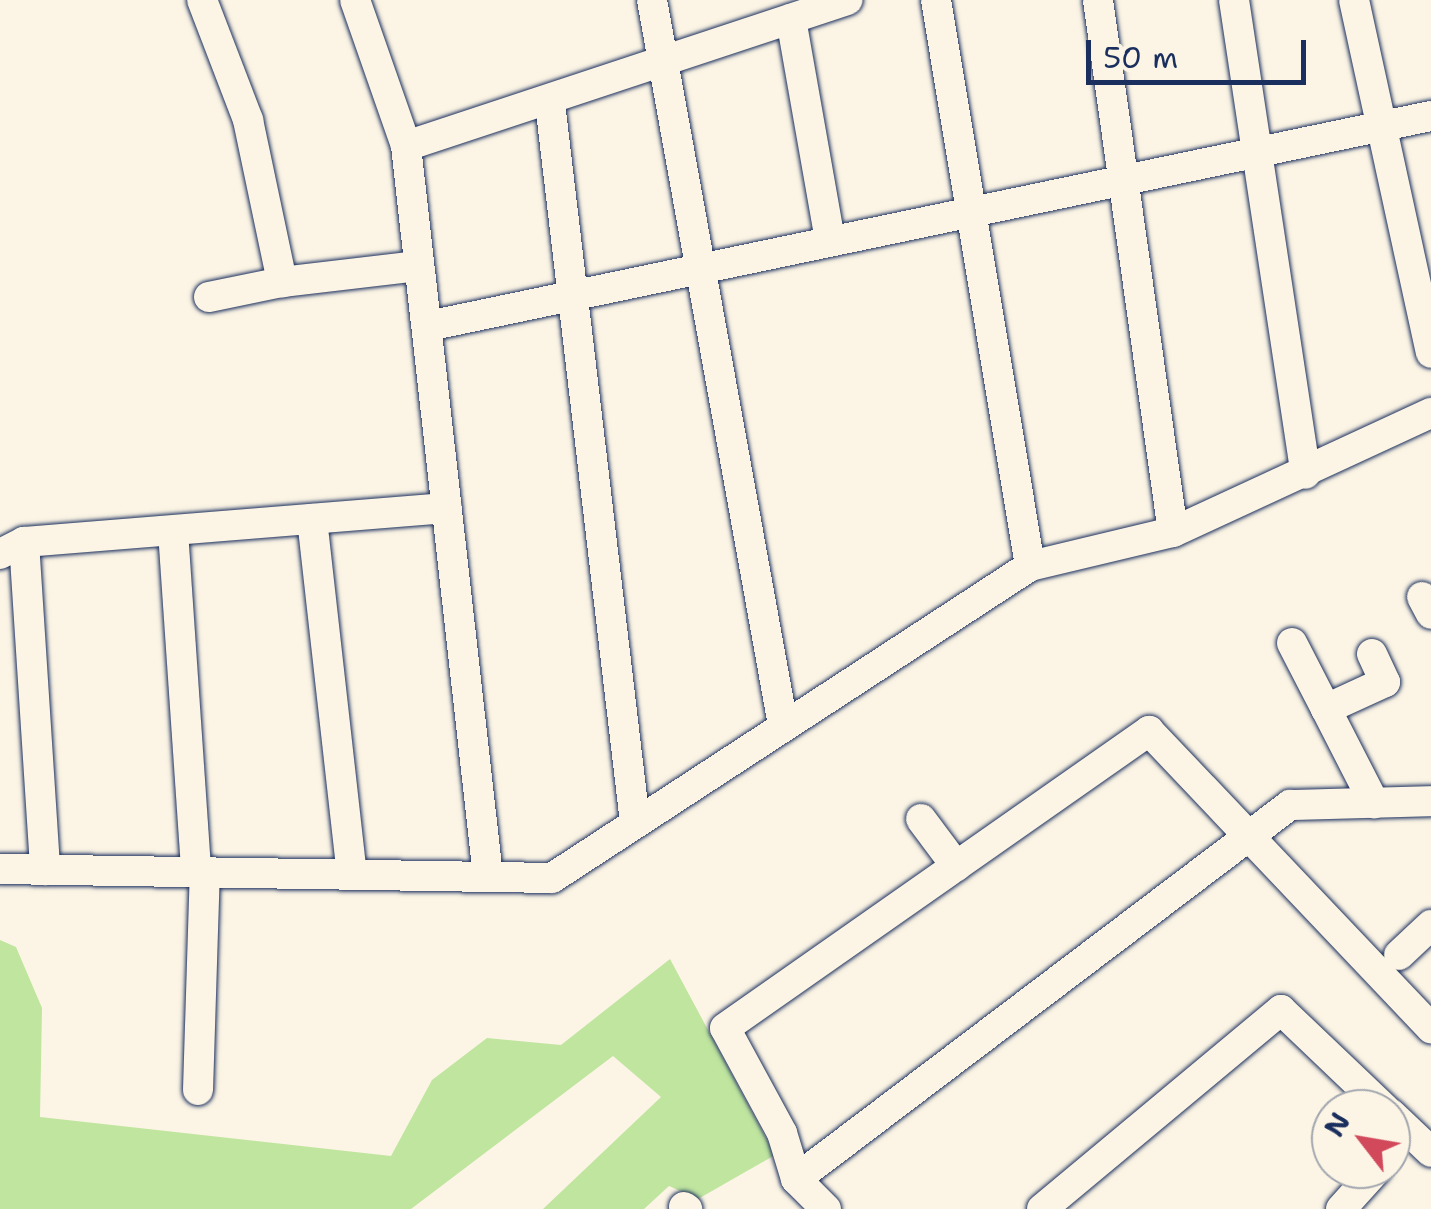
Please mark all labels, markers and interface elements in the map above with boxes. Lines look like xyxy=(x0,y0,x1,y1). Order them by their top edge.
scale bar xyxy=(1091,20,1311,82)
text: 50 m xyxy=(1103,37,1178,78)
north arrow xyxy=(1311,1089,1411,1189)
text: N xyxy=(1315,1105,1359,1144)

